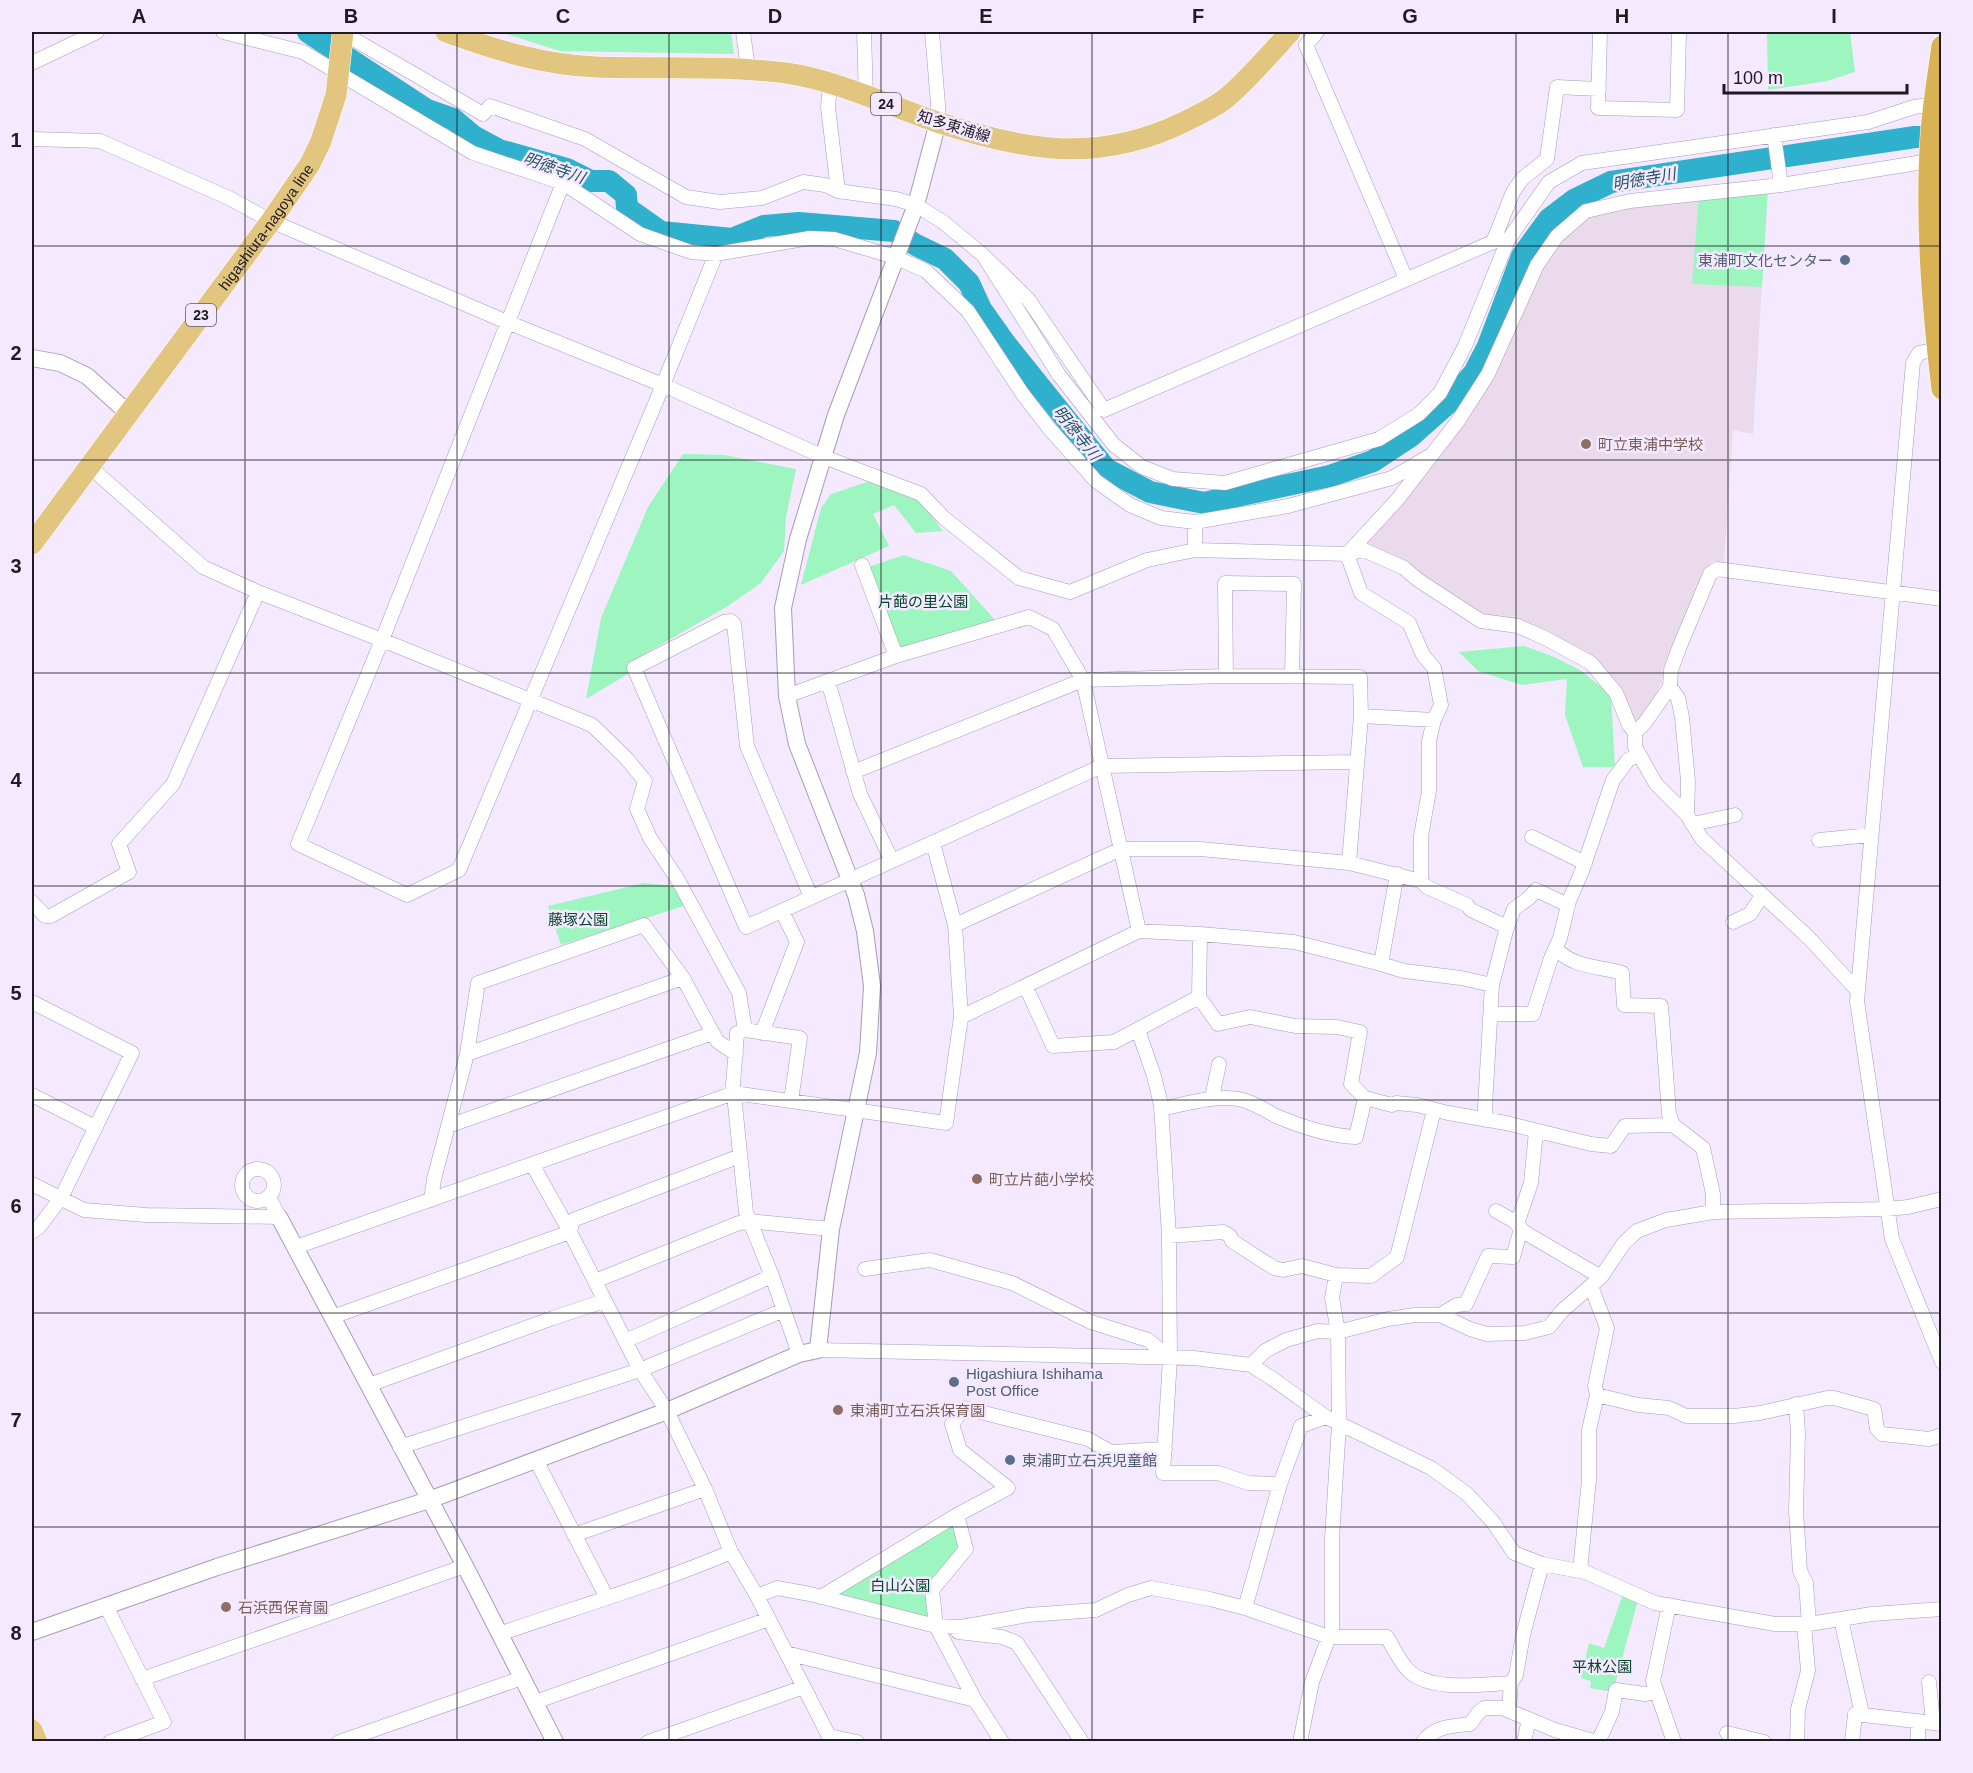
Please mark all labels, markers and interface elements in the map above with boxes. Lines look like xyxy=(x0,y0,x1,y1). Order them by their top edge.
text: A xyxy=(132,5,146,27)
text: B xyxy=(344,5,358,27)
text: C xyxy=(556,5,570,27)
text: D xyxy=(768,5,782,27)
text: E xyxy=(979,5,993,27)
text: F xyxy=(1192,5,1204,27)
text: G xyxy=(1402,5,1418,27)
text: H xyxy=(1615,5,1629,27)
text: I xyxy=(1831,5,1837,27)
scale bar xyxy=(1724,57,1907,95)
text: 100 m xyxy=(1733,68,1783,88)
road number: 24 xyxy=(871,93,901,115)
street label: 知多東浦線 xyxy=(916,107,992,145)
text: 1 xyxy=(10,129,22,151)
water label: 明徳寺川 xyxy=(521,150,589,187)
street label: higashiura-nagoya line xyxy=(215,160,316,293)
water label: 明徳寺川 xyxy=(1611,165,1679,193)
place label: 東浦町文化センター xyxy=(1698,252,1833,269)
marker: 東浦町文化センター xyxy=(1838,253,1852,267)
road number: 23 xyxy=(186,304,216,326)
text: 2 xyxy=(10,342,22,364)
water label: 明徳寺川 xyxy=(1050,403,1105,465)
place label: 町立東浦中学校 xyxy=(1598,436,1703,453)
marker: 町立東浦中学校 xyxy=(1579,437,1593,451)
text: 3 xyxy=(10,555,22,577)
park label: 片葩の里公園 xyxy=(878,593,968,610)
text: 4 xyxy=(10,769,22,791)
park label: 藤塚公園 xyxy=(548,911,608,928)
text: 5 xyxy=(10,982,22,1004)
place label: 町立片葩小学校 xyxy=(989,1171,1094,1188)
marker: 町立片葩小学校 xyxy=(970,1172,984,1186)
text: 6 xyxy=(10,1195,22,1217)
place label: Higashiura Ishihama Post Office xyxy=(966,1365,1103,1399)
marker: Higashiura Ishihama Post Office xyxy=(947,1375,961,1389)
place label: 東浦町立石浜保育園 xyxy=(850,1402,985,1419)
marker: 東浦町立石浜保育園 xyxy=(831,1403,845,1417)
text: 7 xyxy=(10,1409,22,1431)
place label: 東浦町立石浜児童館 xyxy=(1022,1452,1157,1469)
marker: 東浦町立石浜児童館 xyxy=(1003,1453,1017,1467)
park label: 白山公園 xyxy=(870,1577,930,1594)
place label: 石浜西保育園 xyxy=(238,1599,328,1616)
marker: 石浜西保育園 xyxy=(219,1600,233,1614)
text: 8 xyxy=(10,1622,22,1644)
park label: 平林公園 xyxy=(1572,1658,1632,1675)

